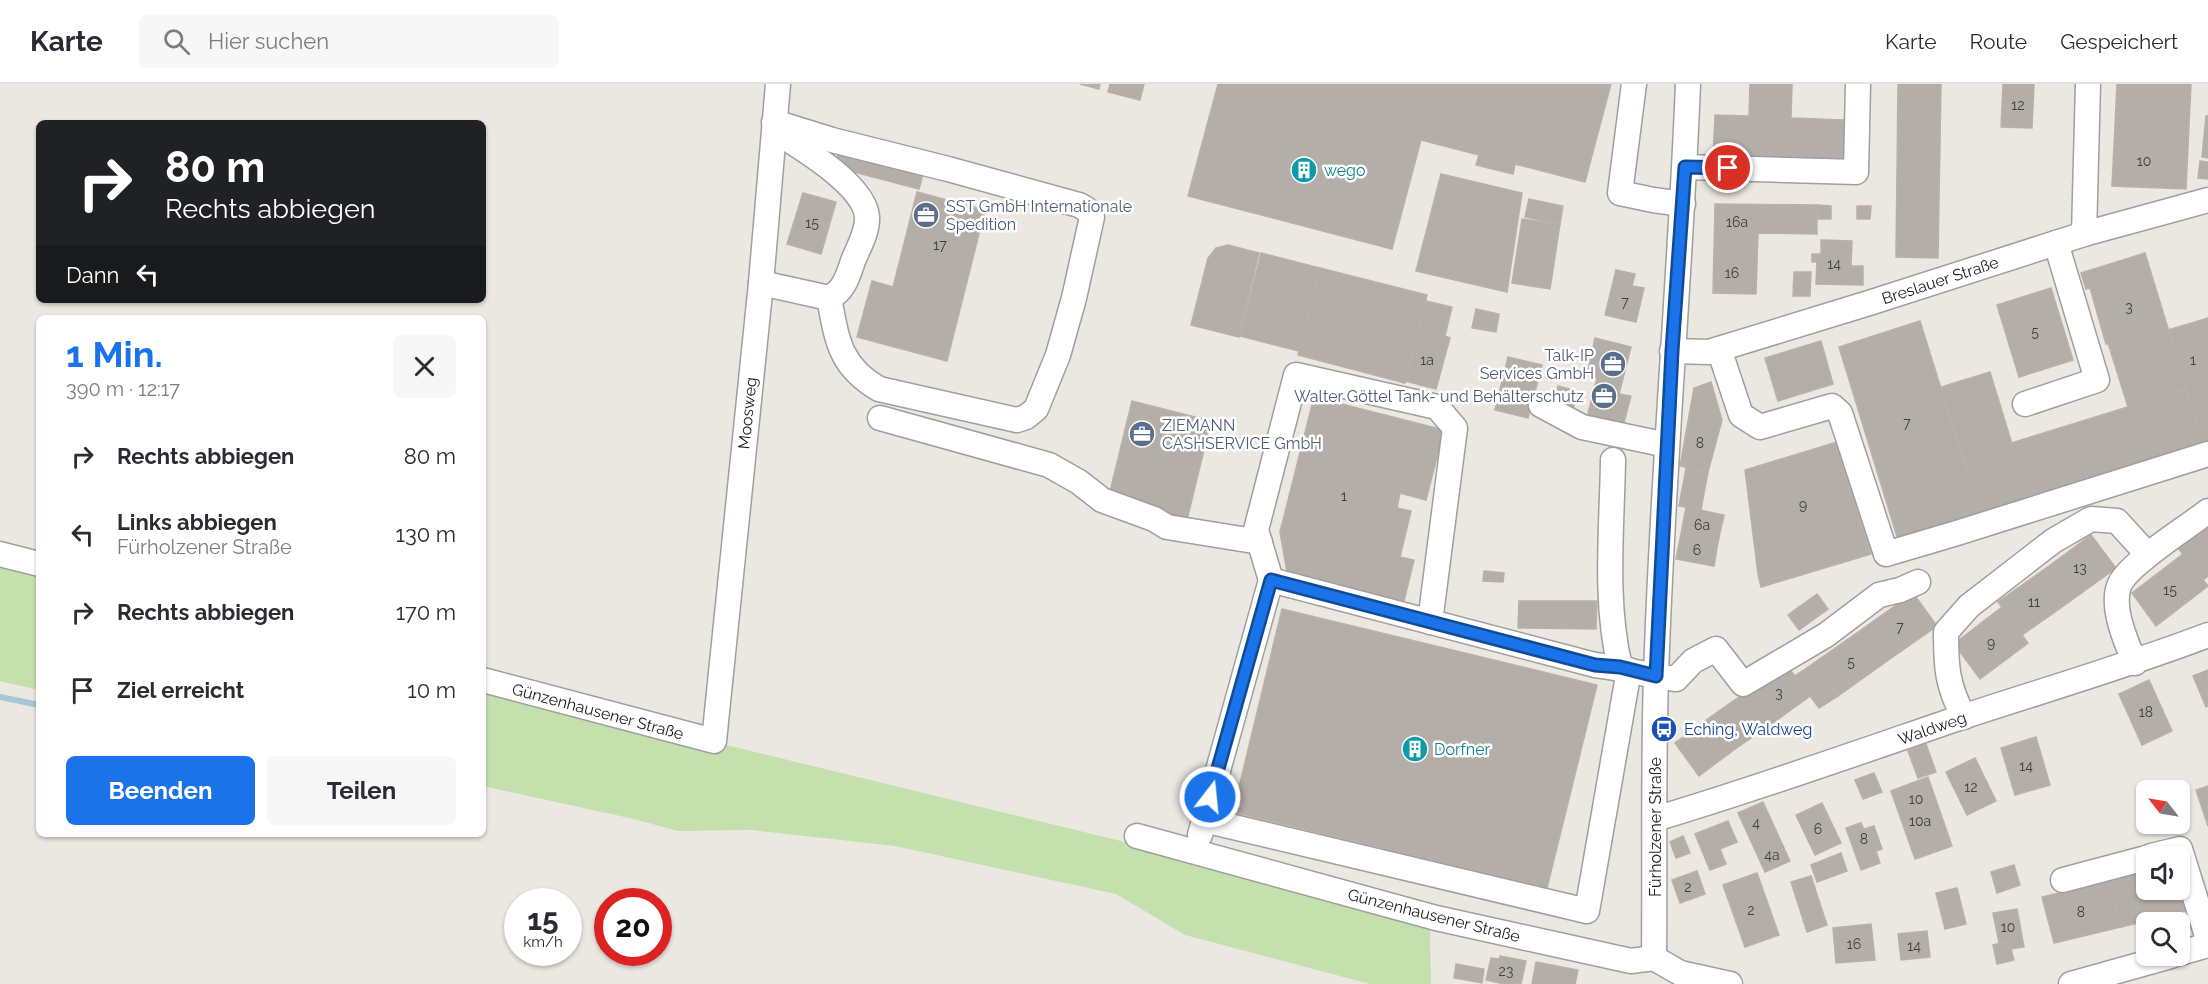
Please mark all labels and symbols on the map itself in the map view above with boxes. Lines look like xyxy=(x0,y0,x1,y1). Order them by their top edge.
house number: 12 xyxy=(2011,97,2025,113)
pin xyxy=(1702,142,1753,193)
house number: 10 xyxy=(2137,153,2151,169)
building icon: wego xyxy=(1289,155,1319,185)
place label: wego xyxy=(1324,161,1366,180)
place label: SST GmbH Internationale Spedition xyxy=(946,197,1132,234)
office icon: SST GmbH Internationale Spedition xyxy=(911,200,941,230)
house number: 16a xyxy=(1726,214,1748,230)
house number: 15 xyxy=(805,215,819,231)
house number: 17 xyxy=(933,237,947,253)
street label: Breslauer Straße xyxy=(1879,253,2001,308)
house number: 14 xyxy=(1827,256,1841,272)
house number: 16 xyxy=(1725,265,1739,281)
house number: 7 xyxy=(1621,294,1629,310)
house number: 3 xyxy=(2125,299,2133,315)
house number: 5 xyxy=(2031,324,2039,340)
place label: Talk-IP Services GmbH xyxy=(1480,346,1594,383)
office icon: Talk-IP Services GmbH xyxy=(1598,349,1628,379)
house number: 1a xyxy=(1420,352,1434,368)
house number: 1 xyxy=(2190,352,2196,368)
street label: Moosweg xyxy=(734,376,761,450)
office icon: Walter Göttel Tank- und Behälterschutz xyxy=(1589,381,1619,411)
place label: Walter Göttel Tank- und Behälterschutz xyxy=(1294,387,1584,406)
house number: 7 xyxy=(1903,415,1911,431)
place label: ZIEMANN CASHSERVICE GmbH xyxy=(1162,416,1322,453)
office icon: ZIEMANN CASHSERVICE GmbH xyxy=(1127,419,1157,449)
house number: 8 xyxy=(1696,435,1704,451)
house number: 1 xyxy=(1341,488,1347,504)
house number: 9 xyxy=(1799,497,1807,513)
house number: 6a xyxy=(1694,517,1710,533)
house number: 6 xyxy=(1693,542,1701,558)
house number: 13 xyxy=(2073,560,2087,576)
house number: 15 xyxy=(2163,582,2177,598)
house number: 11 xyxy=(2028,594,2040,610)
house number: 7 xyxy=(1896,619,1904,635)
house number: 9 xyxy=(1987,635,1995,651)
house number: 5 xyxy=(1847,654,1855,670)
street label: Günzenhausener Straße xyxy=(510,679,686,744)
house number: 3 xyxy=(1775,685,1783,701)
house number: 18 xyxy=(2139,704,2153,720)
street label: Waldweg xyxy=(1896,708,1969,749)
bus stop icon: Eching, Waldweg xyxy=(1649,714,1679,744)
place label: Eching, Waldweg xyxy=(1684,720,1812,739)
building icon: Dorfner xyxy=(1400,734,1430,764)
place label: Dorfner xyxy=(1434,740,1491,759)
street label: Fürholzener Straße xyxy=(1646,757,1665,897)
house number: 14 xyxy=(2019,758,2033,774)
position arrow xyxy=(1178,765,1242,829)
house number: 12 xyxy=(1964,779,1978,795)
north arrow xyxy=(2136,780,2190,834)
house number: 10 xyxy=(1909,791,1923,807)
house number: 10a xyxy=(1909,813,1931,829)
house number: 4 xyxy=(1752,815,1760,831)
house number: 6 xyxy=(1814,821,1822,837)
house number: 8 xyxy=(1860,831,1868,847)
house number: 4a xyxy=(1764,847,1780,863)
house number: 2 xyxy=(1684,879,1692,895)
street label: Günzenhausener Straße xyxy=(1346,885,1522,946)
speed limit sign: 20 xyxy=(594,888,672,966)
house number: 2 xyxy=(1747,902,1755,918)
house number: 8 xyxy=(2077,904,2085,920)
house number: 10 xyxy=(2001,919,2015,935)
house number: 16 xyxy=(1847,936,1861,952)
house number: 14 xyxy=(1907,938,1921,954)
house number: 23 xyxy=(1499,963,1513,979)

